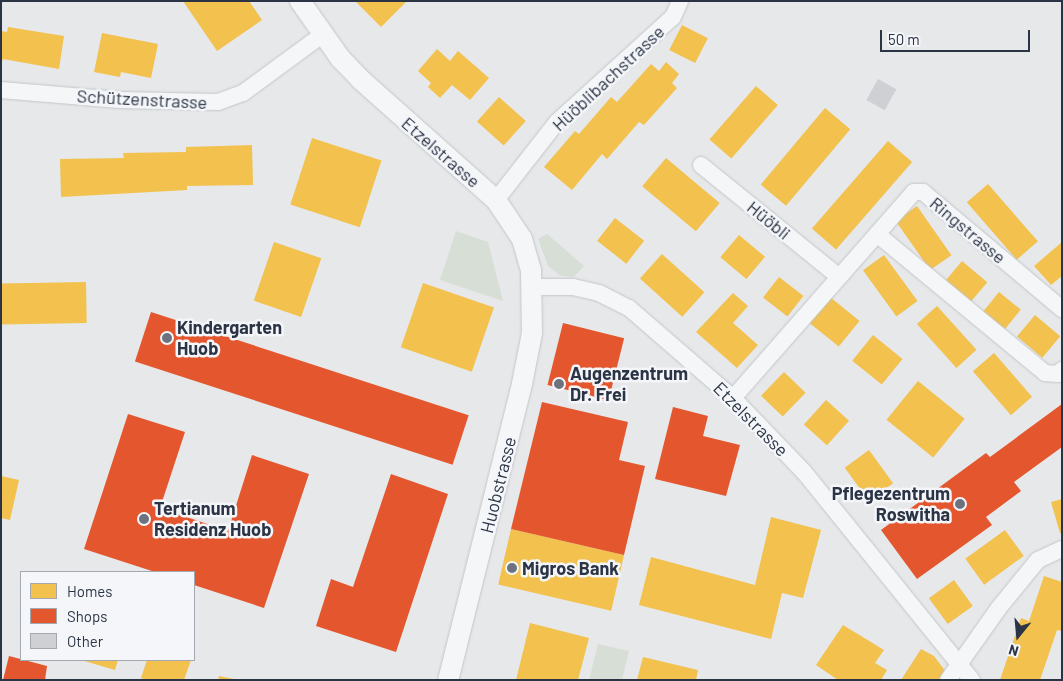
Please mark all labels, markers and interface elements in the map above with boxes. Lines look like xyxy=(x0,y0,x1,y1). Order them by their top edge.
scale bar xyxy=(883,20,1033,52)
street label: Hüöblibachstrasse xyxy=(547,21,669,135)
text: 50 m xyxy=(888,30,920,48)
street label: Schützenstrasse xyxy=(76,85,208,113)
street label: Etzelstrasse xyxy=(397,112,485,192)
street label: Ringstrasse xyxy=(926,192,1010,268)
street label: Hüöbli xyxy=(743,196,795,244)
place label: Kindergarten Huob xyxy=(177,317,282,359)
marker: Kindergarten Huob xyxy=(161,332,173,344)
place label: Augenzentrum Dr. Frei xyxy=(570,363,688,406)
marker: Augenzentrum Dr. Frei xyxy=(552,377,566,391)
street label: Etzelstrasse xyxy=(709,377,793,461)
street label: Huobstrasse xyxy=(476,435,520,535)
place label: Pflegezentrum Roswitha xyxy=(832,483,950,526)
place label: Tertianum Residenz Huob xyxy=(154,498,271,540)
marker: Pflegezentrum Roswitha xyxy=(954,498,966,510)
marker: Tertianum Residenz Huob xyxy=(138,513,150,525)
place label: Migros Bank xyxy=(522,557,619,579)
marker: Migros Bank xyxy=(506,562,518,574)
legend xyxy=(20,571,195,661)
text: Homes xyxy=(67,582,112,600)
text: Shops xyxy=(67,607,107,625)
north arrow xyxy=(993,611,1043,661)
text: Other xyxy=(67,632,103,650)
text: N xyxy=(1007,641,1020,660)

